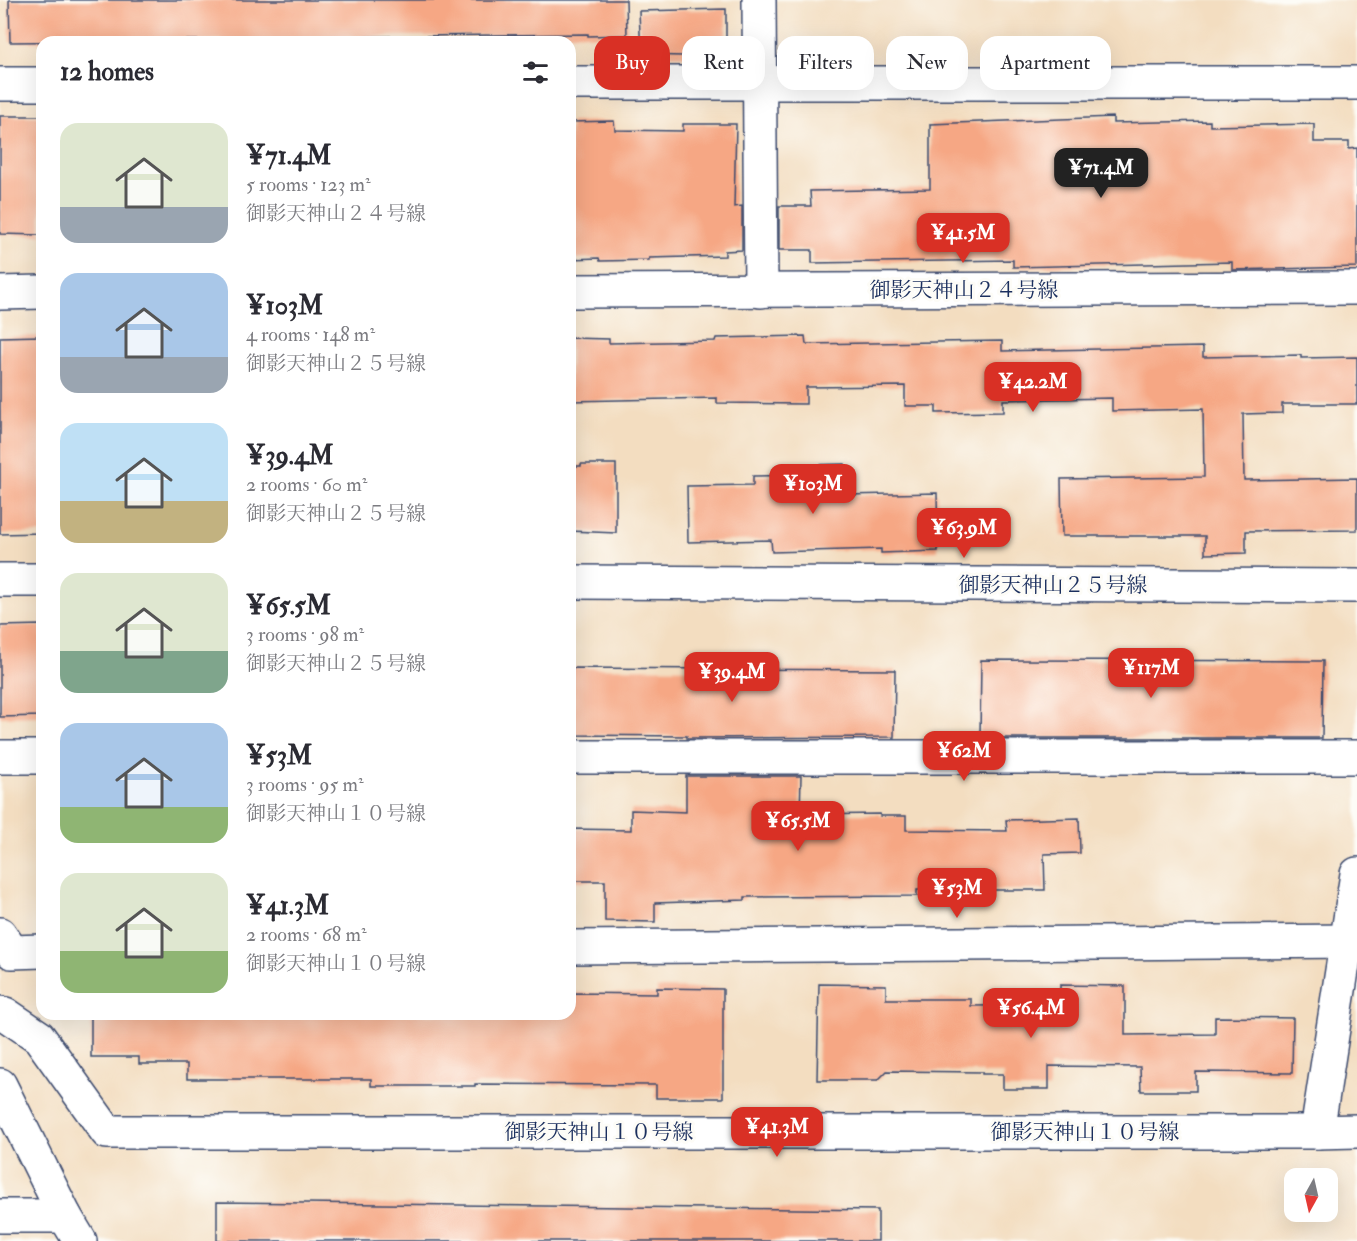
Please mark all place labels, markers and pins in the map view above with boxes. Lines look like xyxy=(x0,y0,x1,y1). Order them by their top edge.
pin: ¥71.4M xyxy=(1052,148,1150,199)
pin: ¥41.5M xyxy=(914,213,1012,264)
pin: ¥42.2M xyxy=(984,362,1082,413)
pin: ¥103M xyxy=(771,464,855,515)
pin: ¥63.9M xyxy=(915,508,1013,559)
pin: ¥117M xyxy=(1109,648,1193,699)
pin: ¥39.4M xyxy=(683,652,781,703)
pin: ¥62M xyxy=(928,731,1000,782)
pin: ¥65.5M xyxy=(749,801,847,852)
pin: ¥53M xyxy=(921,868,993,919)
pin: ¥56.4M xyxy=(982,988,1080,1039)
pin: ¥41.3M xyxy=(728,1107,826,1158)

